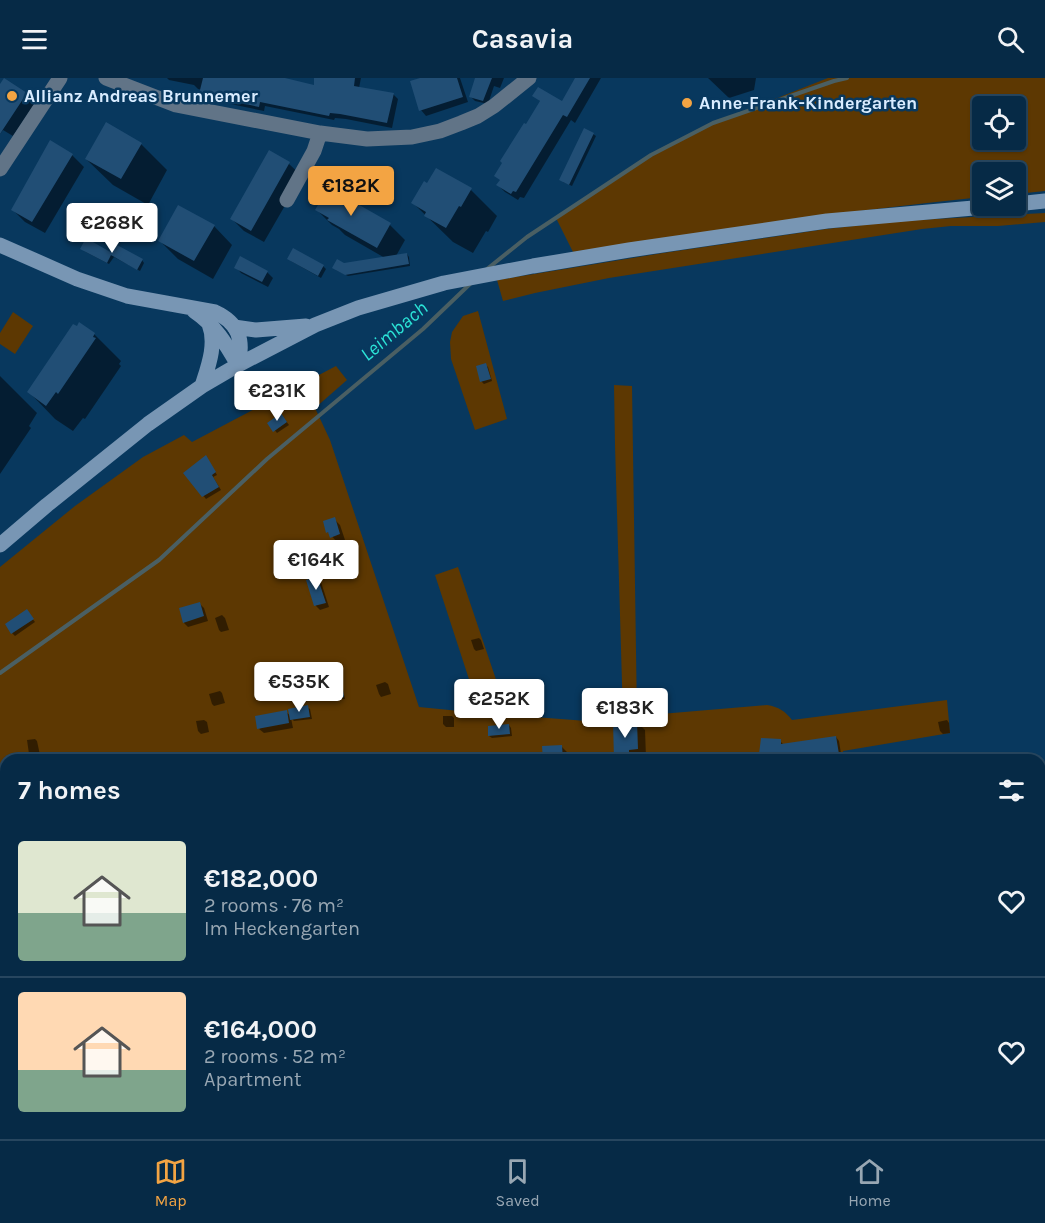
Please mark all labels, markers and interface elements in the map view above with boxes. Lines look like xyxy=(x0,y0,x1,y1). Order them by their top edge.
icon: menu xyxy=(18,23,51,56)
text: Casavia xyxy=(472,23,573,55)
icon: search xyxy=(994,23,1027,56)
place label: Allianz Andreas Brunnemer xyxy=(24,85,258,107)
marker: Allianz Andreas Brunnemer xyxy=(5,89,19,103)
place label: Anne-Frank-Kindergarten xyxy=(699,92,917,114)
marker: Anne-Frank-Kindergarten xyxy=(680,96,694,110)
map controls xyxy=(972,96,1026,216)
button: locate xyxy=(972,96,1026,150)
button: layers xyxy=(972,162,1026,216)
pin: €182K xyxy=(309,166,393,217)
text: €182K xyxy=(322,174,380,197)
pin: €268K xyxy=(70,203,154,254)
text: €268K xyxy=(81,211,143,234)
water label: Leimbach xyxy=(356,296,432,366)
pin: €231K xyxy=(235,371,319,422)
text: €231K xyxy=(248,379,306,402)
pin: €164K xyxy=(274,540,358,591)
text: €164K xyxy=(288,548,344,571)
pin: €535K xyxy=(257,662,341,713)
text: €535K xyxy=(268,670,330,693)
pin: €252K xyxy=(457,679,541,730)
text: €252K xyxy=(468,687,530,710)
pin: €183K xyxy=(583,688,667,739)
text: €183K xyxy=(596,696,654,719)
icon: filters xyxy=(995,774,1028,807)
text: 7 homes xyxy=(18,775,121,806)
text: €182,000 xyxy=(204,863,318,894)
icon: home xyxy=(66,865,138,937)
icon: heart xyxy=(995,885,1028,918)
text: 2 rooms · 76 m² xyxy=(204,894,344,917)
text: Im Heckengarten xyxy=(204,917,360,940)
text: €164,000 xyxy=(204,1014,317,1045)
icon: home xyxy=(66,1016,138,1088)
icon: heart xyxy=(995,1036,1028,1069)
text: 2 rooms · 52 m² xyxy=(204,1045,346,1068)
text: Apartment xyxy=(204,1068,302,1091)
tab: Map xyxy=(154,1155,187,1210)
tab: Saved xyxy=(496,1155,540,1210)
tab: Home xyxy=(848,1155,891,1210)

